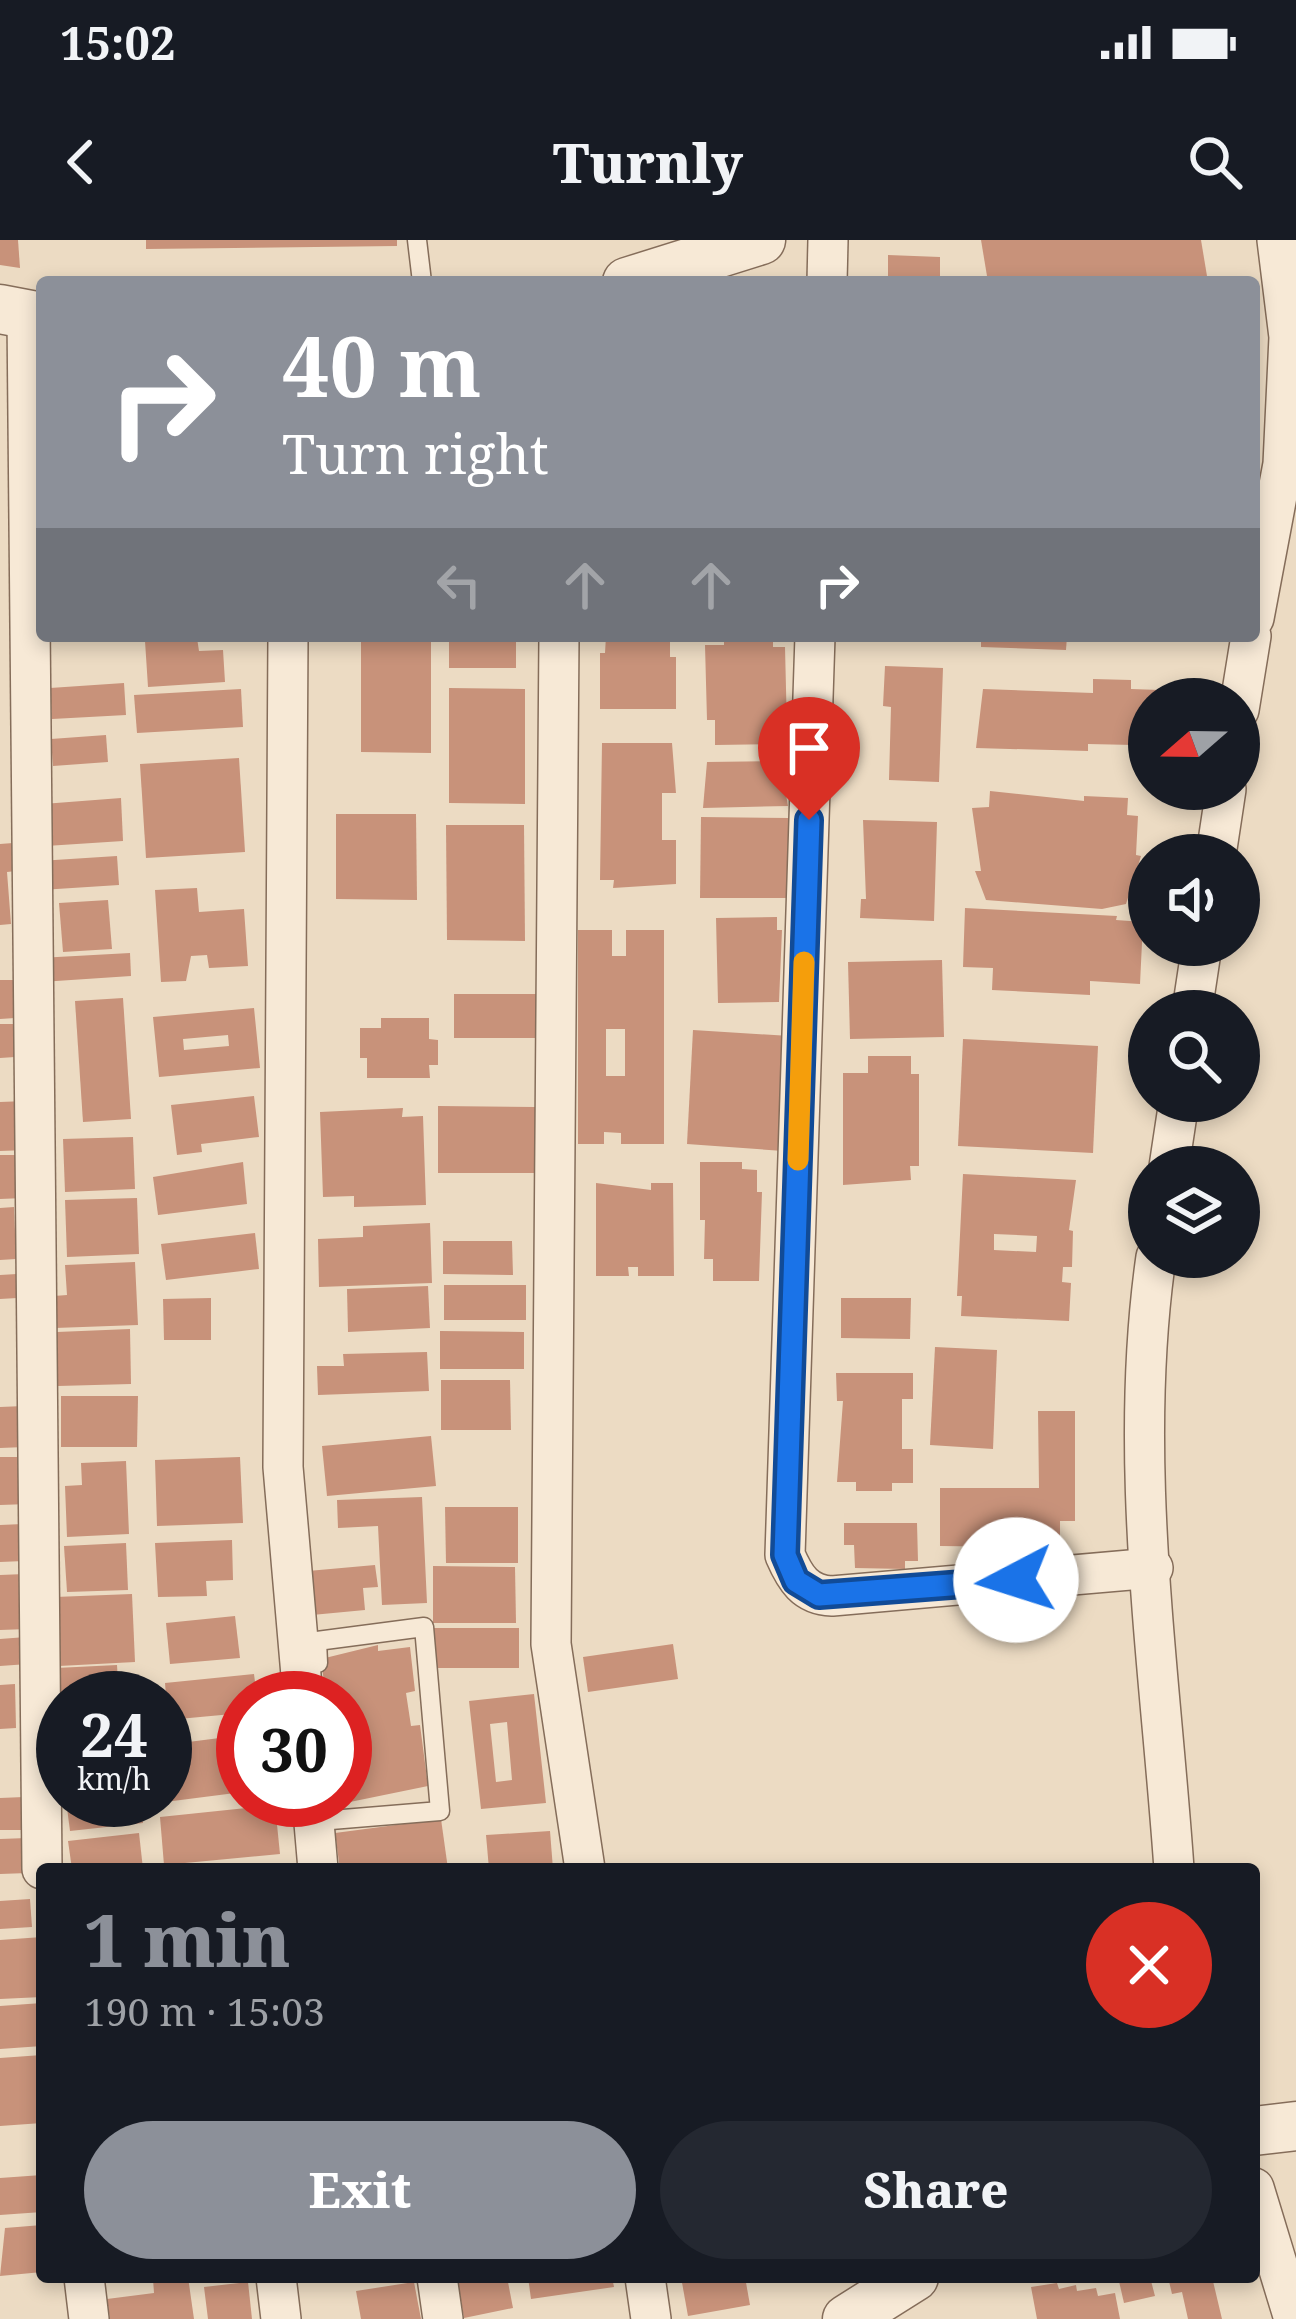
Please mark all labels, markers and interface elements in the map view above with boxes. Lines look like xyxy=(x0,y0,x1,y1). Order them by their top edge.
text: 15:02 xyxy=(60,12,175,73)
text: Turnly xyxy=(553,125,743,199)
icon: back xyxy=(48,129,114,195)
icon: search xyxy=(1182,129,1248,195)
text: 40 m xyxy=(282,307,482,422)
icon: right xyxy=(84,324,240,480)
text: Turn right xyxy=(282,416,549,490)
icon: left xyxy=(426,552,492,618)
icon: ahead xyxy=(552,552,618,618)
icon: ahead xyxy=(678,552,744,618)
icon: right xyxy=(804,552,870,618)
north arrow xyxy=(1128,678,1260,810)
map controls xyxy=(1128,678,1260,1278)
pin xyxy=(758,697,860,820)
icon: arrive xyxy=(776,715,842,781)
button: sound xyxy=(1128,834,1260,966)
button: search xyxy=(1128,990,1260,1122)
button: layers xyxy=(1128,1146,1260,1278)
position arrow xyxy=(953,1517,1079,1643)
speed limit sign: 30 xyxy=(216,1671,372,1827)
text: 24 xyxy=(80,1693,148,1775)
text: km/h xyxy=(77,1758,151,1799)
text: 1 min xyxy=(84,1890,291,1988)
button: close xyxy=(1086,1902,1212,2028)
text: 190 m · 15:03 xyxy=(84,1984,325,2037)
button: Exit xyxy=(84,2121,636,2259)
button: Share xyxy=(660,2121,1212,2259)

